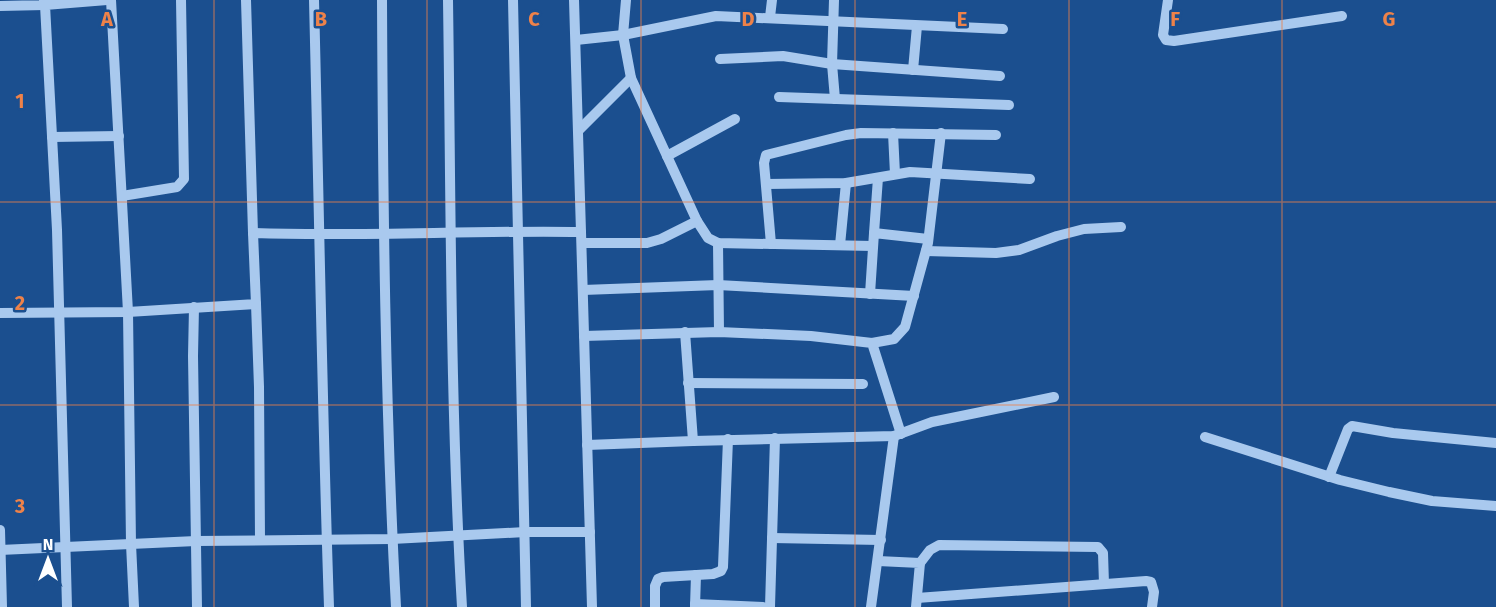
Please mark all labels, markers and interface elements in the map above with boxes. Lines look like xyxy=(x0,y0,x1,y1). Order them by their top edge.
text: A xyxy=(100,7,114,31)
text: B xyxy=(315,7,327,31)
text: C xyxy=(528,7,540,31)
text: D xyxy=(741,7,755,31)
text: E xyxy=(957,7,967,31)
text: F xyxy=(1170,7,1180,31)
text: G xyxy=(1383,7,1395,31)
text: 1 xyxy=(15,89,25,113)
text: 2 xyxy=(15,291,25,315)
text: 3 xyxy=(14,494,25,518)
north arrow xyxy=(18,529,78,589)
text: N xyxy=(43,535,53,554)

